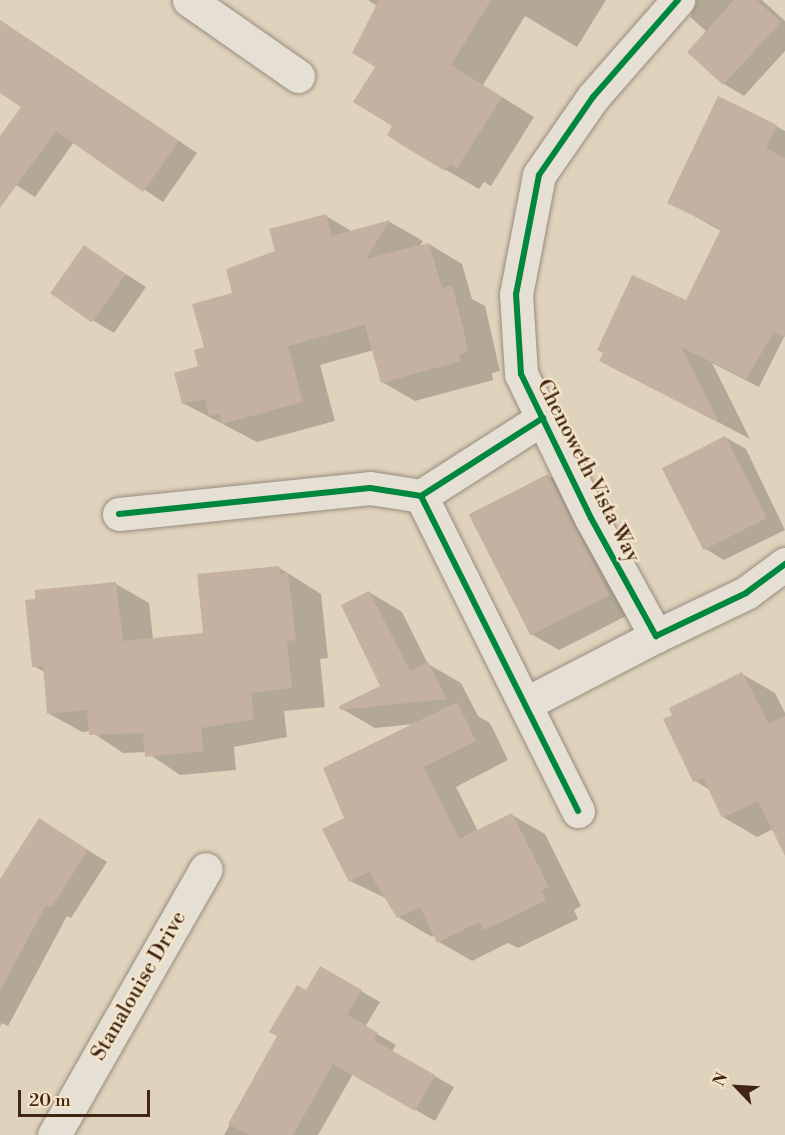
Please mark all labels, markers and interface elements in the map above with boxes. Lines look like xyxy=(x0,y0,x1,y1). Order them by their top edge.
street label: Chenoweth Vista Way xyxy=(531,375,645,567)
street label: Stanalouise Drive xyxy=(86,907,192,1065)
north arrow xyxy=(707,1057,767,1117)
text: N xyxy=(709,1069,732,1089)
scale bar xyxy=(21,1078,153,1116)
text: 20 m xyxy=(29,1089,71,1112)

